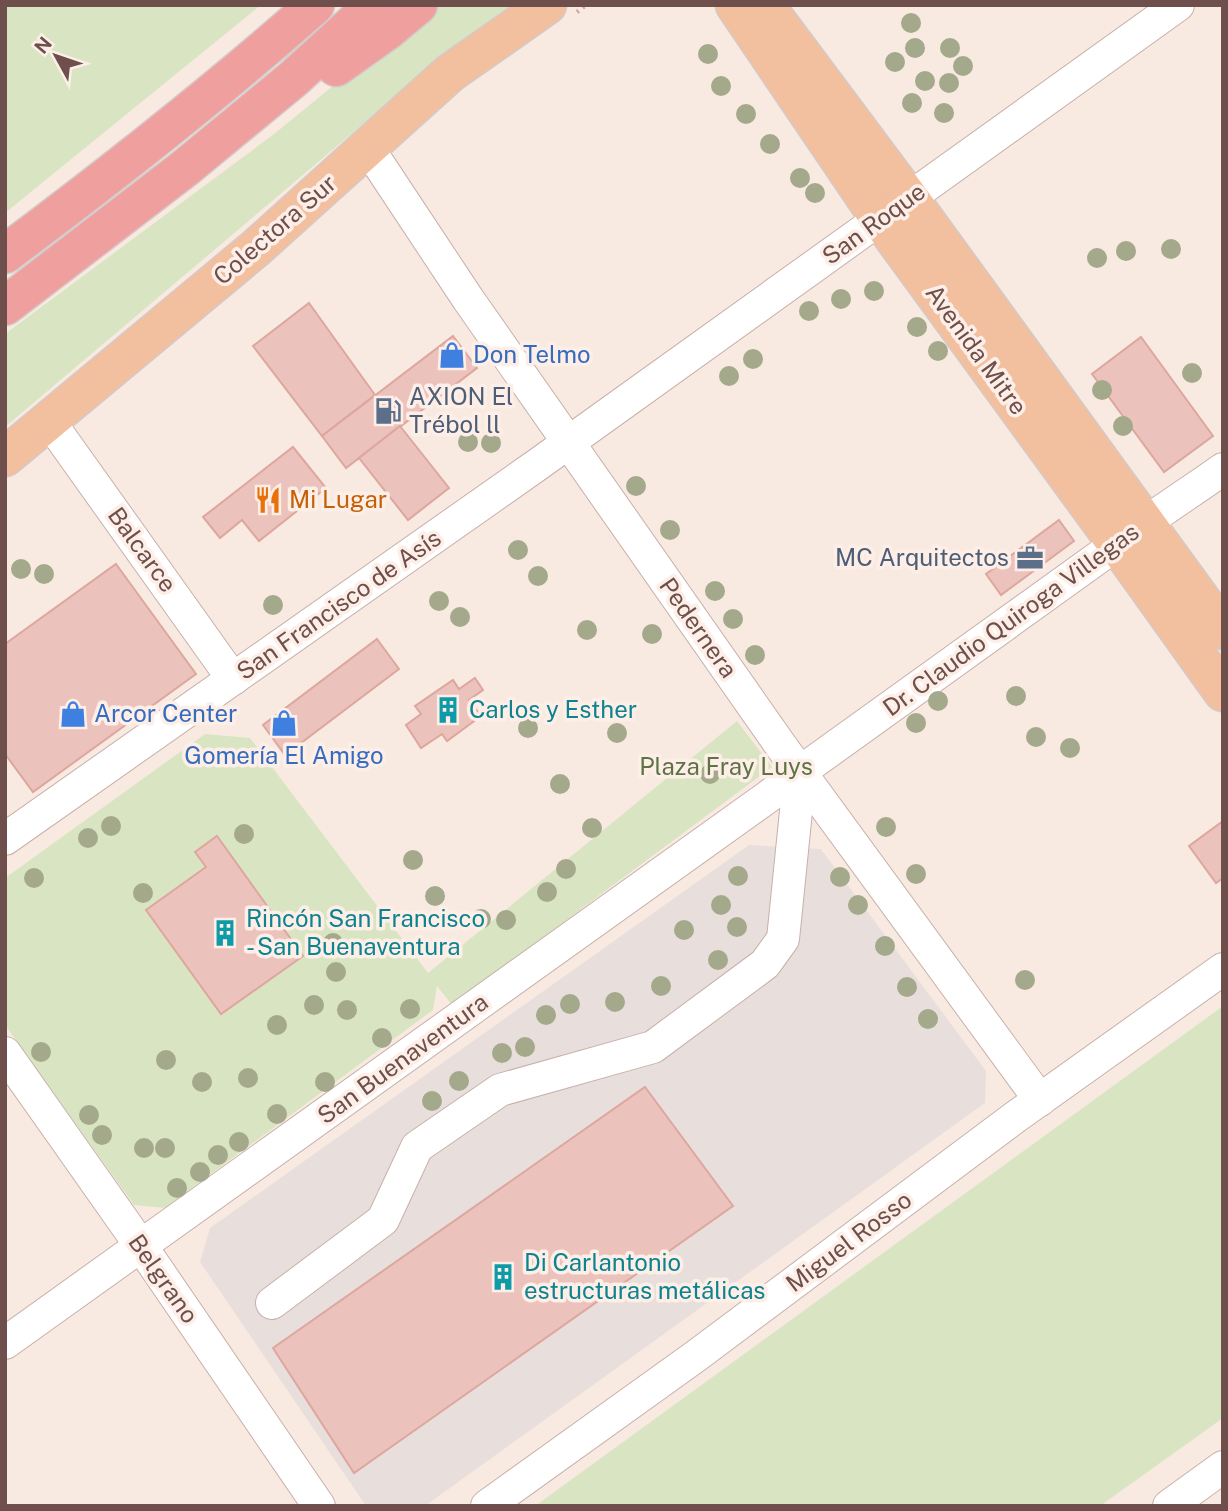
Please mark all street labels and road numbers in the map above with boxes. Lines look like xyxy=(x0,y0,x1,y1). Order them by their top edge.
street label: Colectora Sur xyxy=(207,168,341,290)
street label: San Roque xyxy=(817,177,930,270)
street label: Avenida Mitre xyxy=(920,279,1033,420)
street label: Balcarce xyxy=(103,502,183,597)
street label: Dr. Claudio Quiroga Villegas xyxy=(877,517,1144,721)
street label: San Francisco de Asís xyxy=(231,523,446,685)
street label: Pedernera xyxy=(654,572,743,683)
street label: San Buenaventura xyxy=(312,987,493,1129)
street label: Miguel Rosso xyxy=(780,1185,917,1297)
street label: Belgrano xyxy=(123,1229,205,1328)

